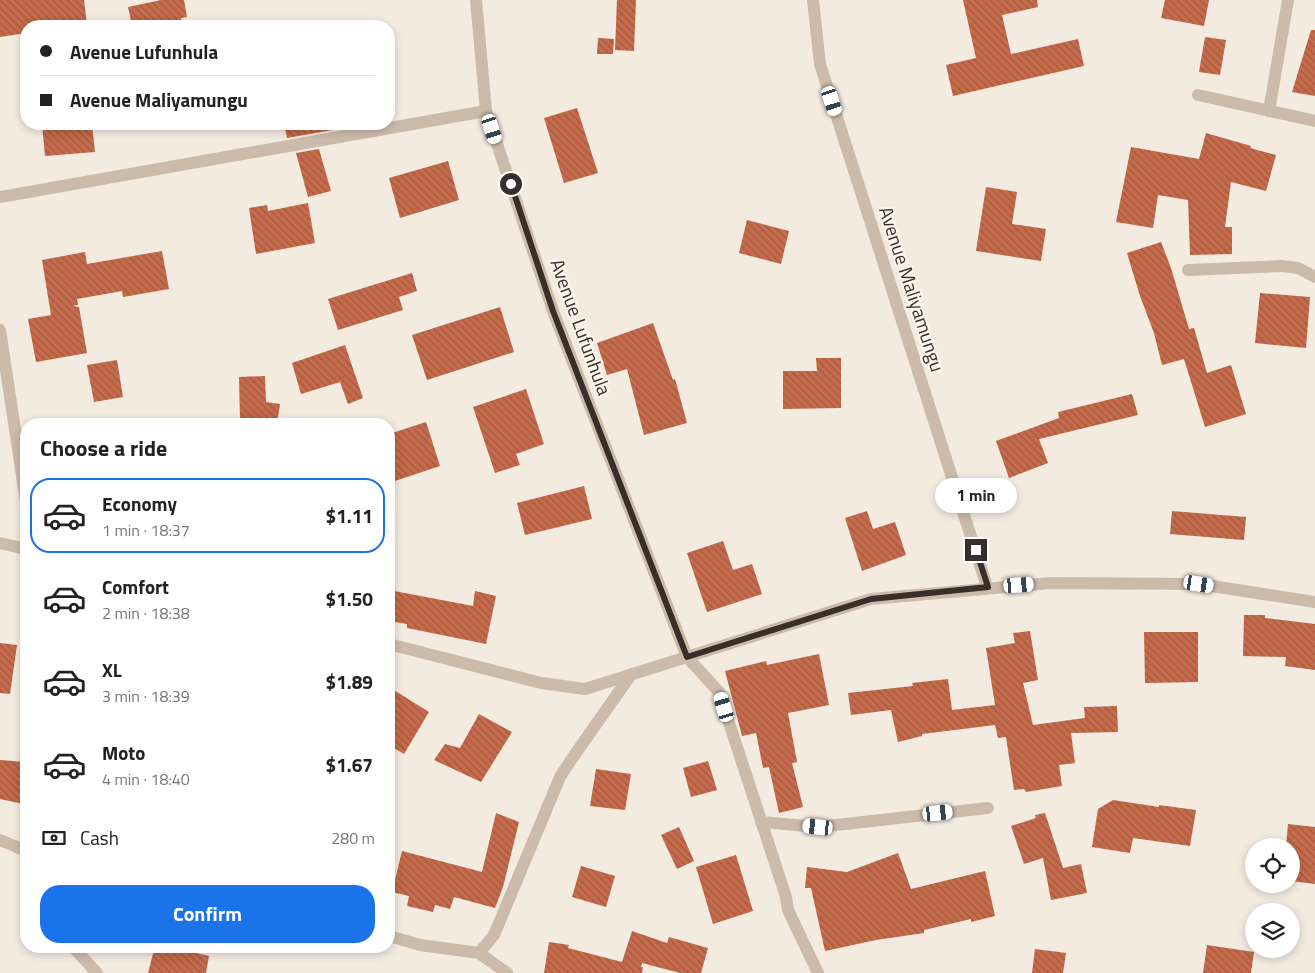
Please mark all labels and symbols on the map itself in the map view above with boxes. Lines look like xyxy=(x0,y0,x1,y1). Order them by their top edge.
car xyxy=(820,84,843,118)
car xyxy=(480,112,503,146)
route start xyxy=(500,173,522,195)
street label: Avenue Maliyamungu xyxy=(872,202,953,375)
street label: Avenue Lufunhula xyxy=(543,254,620,400)
callout: 1 min xyxy=(935,478,1017,512)
route end xyxy=(965,539,987,561)
car xyxy=(1183,574,1214,594)
car xyxy=(1003,576,1034,594)
car xyxy=(712,690,735,724)
car xyxy=(922,804,953,822)
car xyxy=(802,818,833,836)

